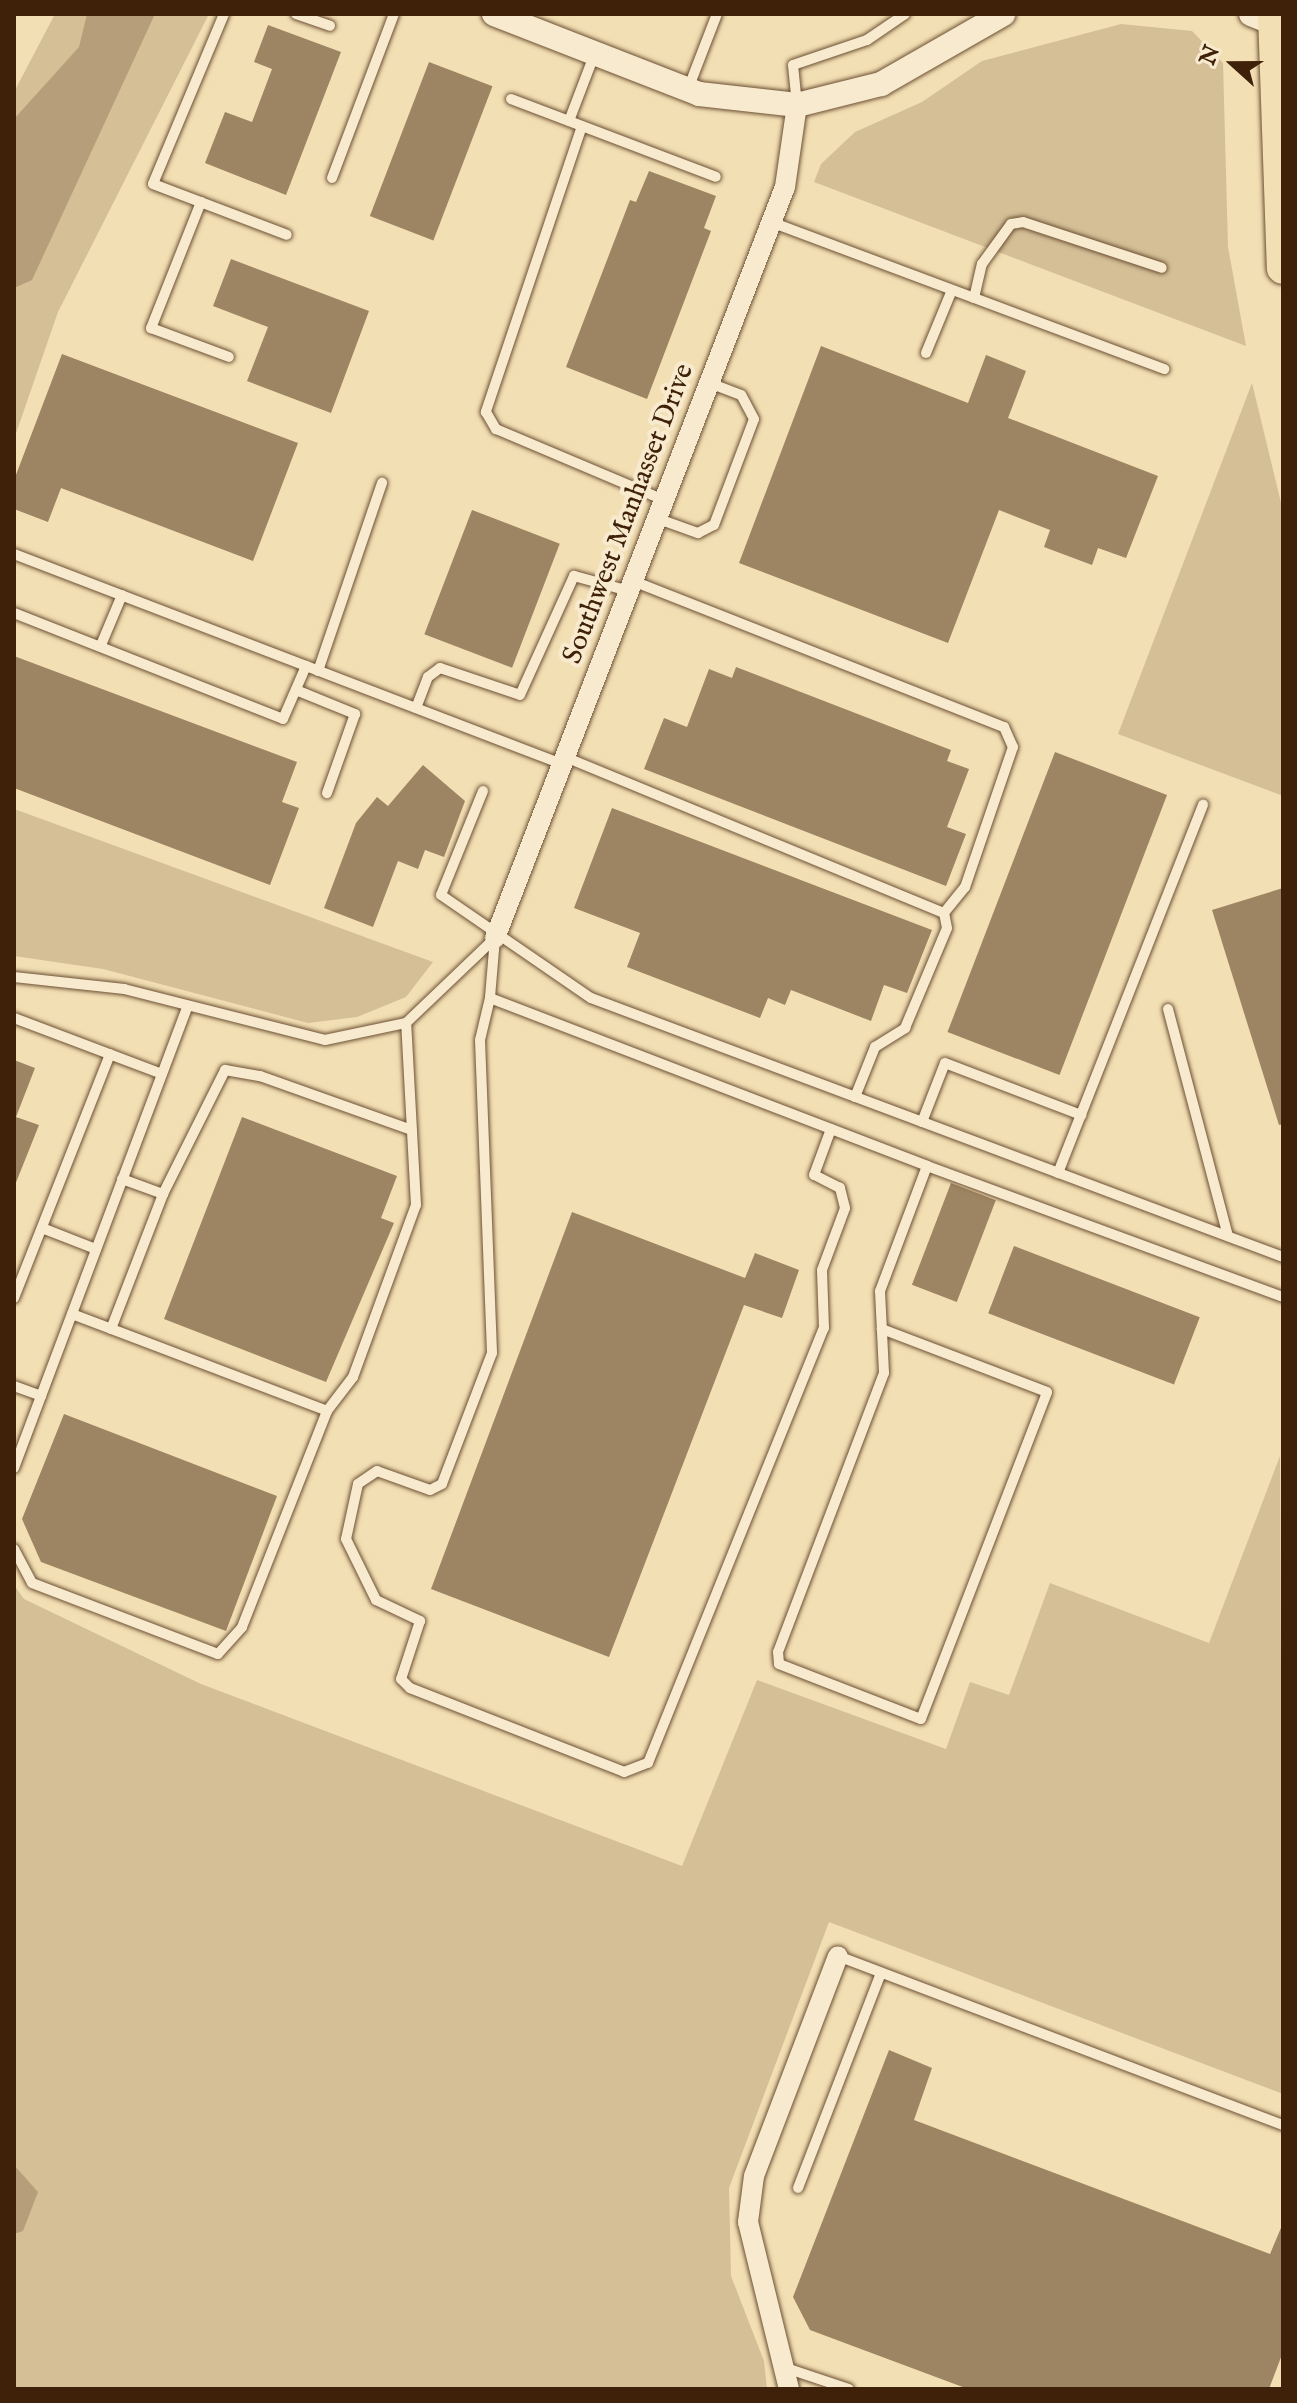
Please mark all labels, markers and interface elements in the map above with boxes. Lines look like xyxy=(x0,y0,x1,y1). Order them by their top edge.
north arrow xyxy=(1193,24,1273,104)
text: N xyxy=(1194,41,1227,69)
street label: Southwest Manhasset Drive xyxy=(556,359,702,669)

